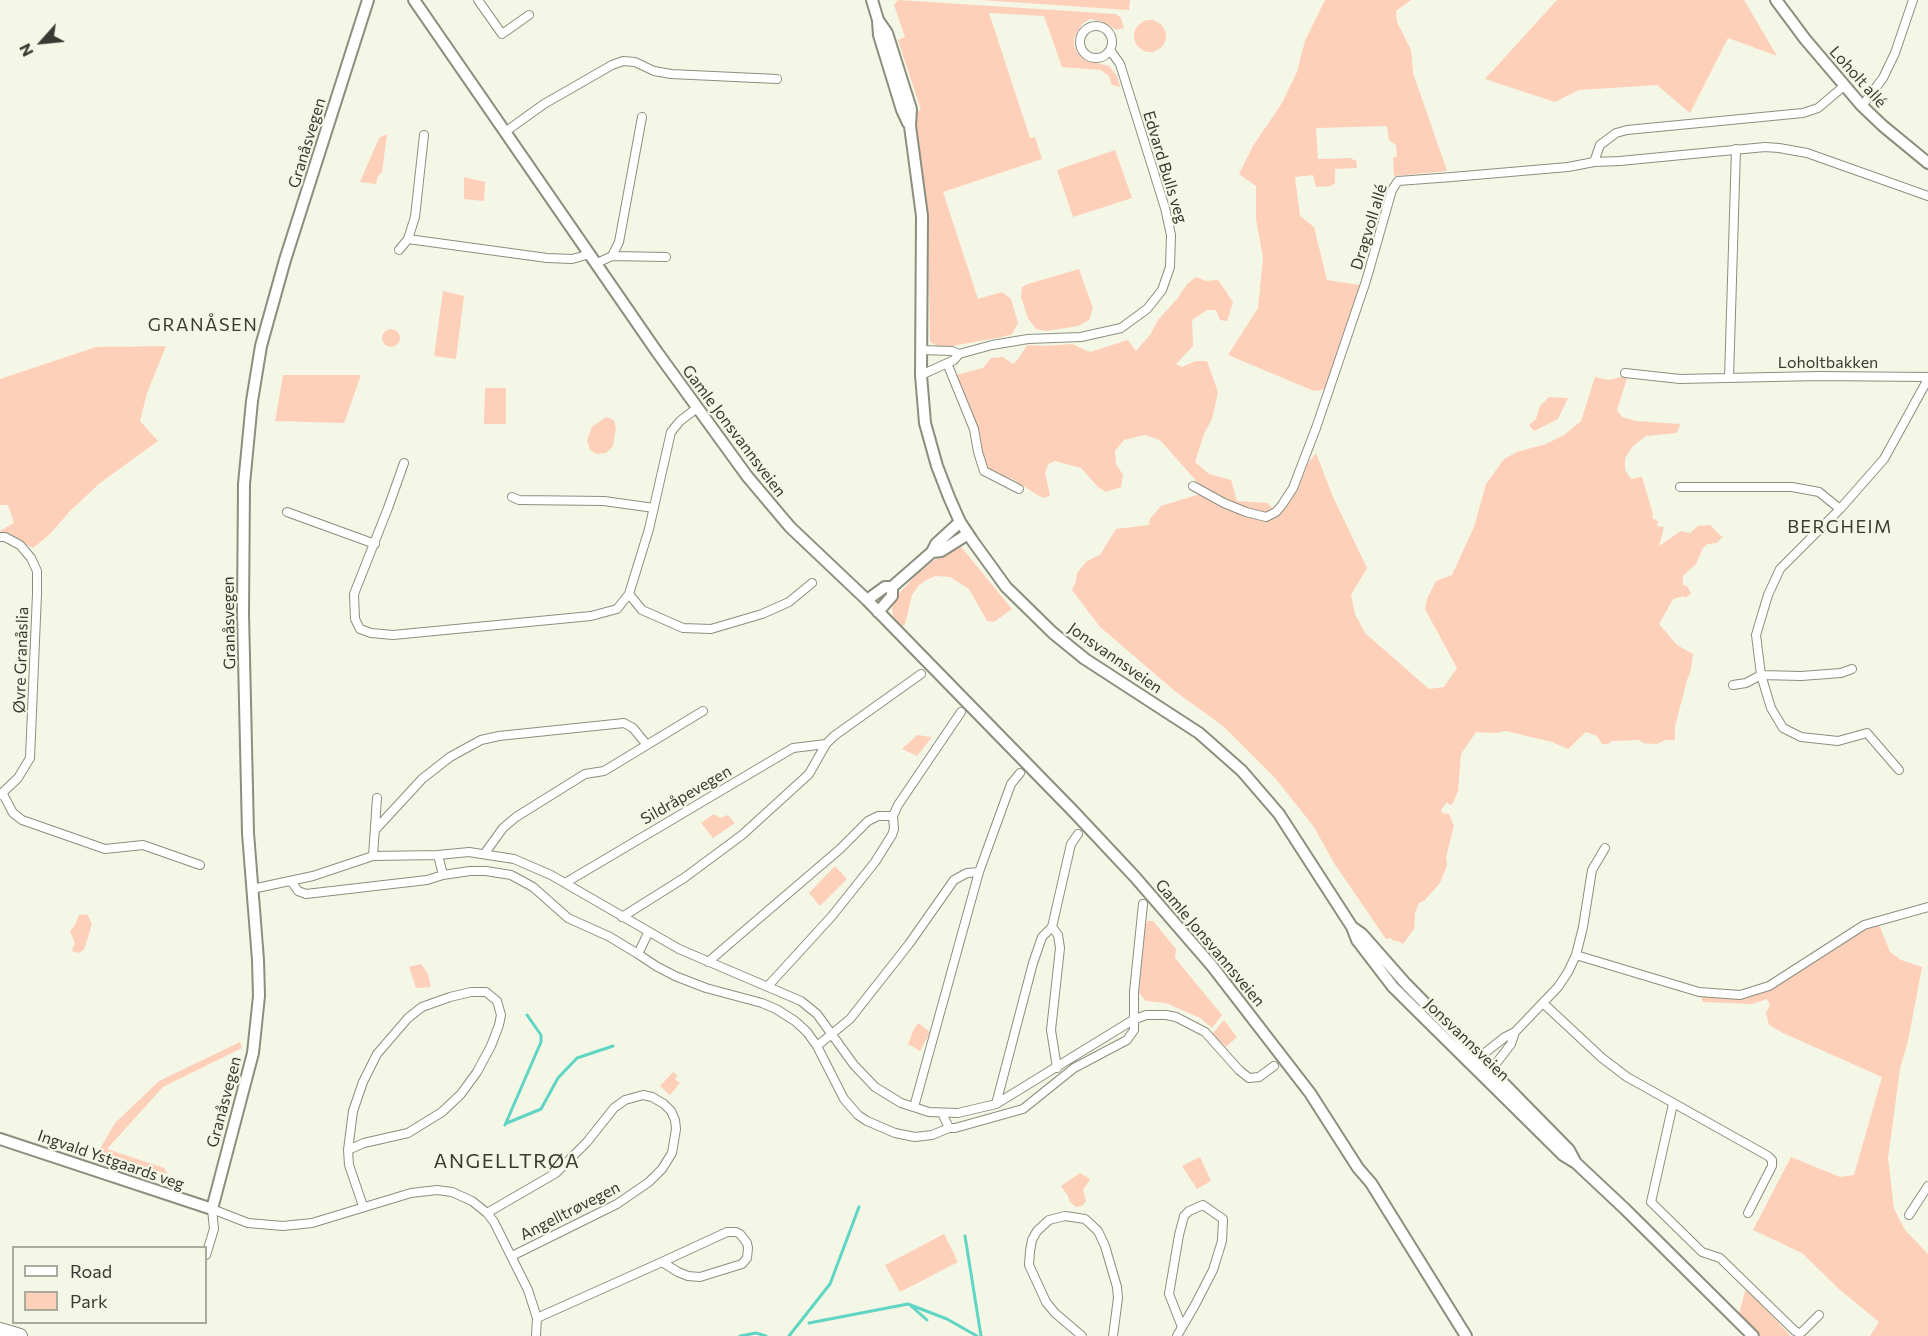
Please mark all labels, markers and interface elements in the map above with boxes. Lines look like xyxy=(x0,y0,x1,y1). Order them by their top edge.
north arrow xyxy=(12,12,72,72)
text: N xyxy=(14,41,37,60)
street label: Loholt allé xyxy=(1825,42,1891,112)
street label: Granåsvegen xyxy=(284,96,330,190)
street label: Edvard Bulls veg xyxy=(1139,109,1191,225)
street label: Dragvoll allé xyxy=(1347,182,1391,272)
district label: GRANÅSEN xyxy=(148,314,258,336)
street label: Loholtbakken xyxy=(1778,353,1878,373)
street label: Gamle Jonsvannsveien xyxy=(678,361,790,501)
district label: BERGHEIM xyxy=(1787,516,1893,538)
street label: Granåsvegen xyxy=(219,576,239,670)
street label: Øvre Granåslia xyxy=(10,606,32,714)
street label: Jonsvannsveien xyxy=(1064,618,1166,698)
street label: Sildråpevegen xyxy=(637,761,735,829)
street label: Gamle Jonsvannsveien xyxy=(1151,876,1269,1010)
street label: Jonsvannsveien xyxy=(1421,995,1513,1085)
street label: Granåsvegen xyxy=(203,1054,245,1150)
street label: Ingvald Ystgaards veg xyxy=(35,1126,187,1194)
district label: ANGELLTRØA xyxy=(434,1149,580,1173)
street label: Angelltrøvegen xyxy=(517,1178,623,1244)
legend xyxy=(12,1246,207,1324)
text: Road xyxy=(70,1260,112,1282)
text: Park xyxy=(70,1290,108,1312)

